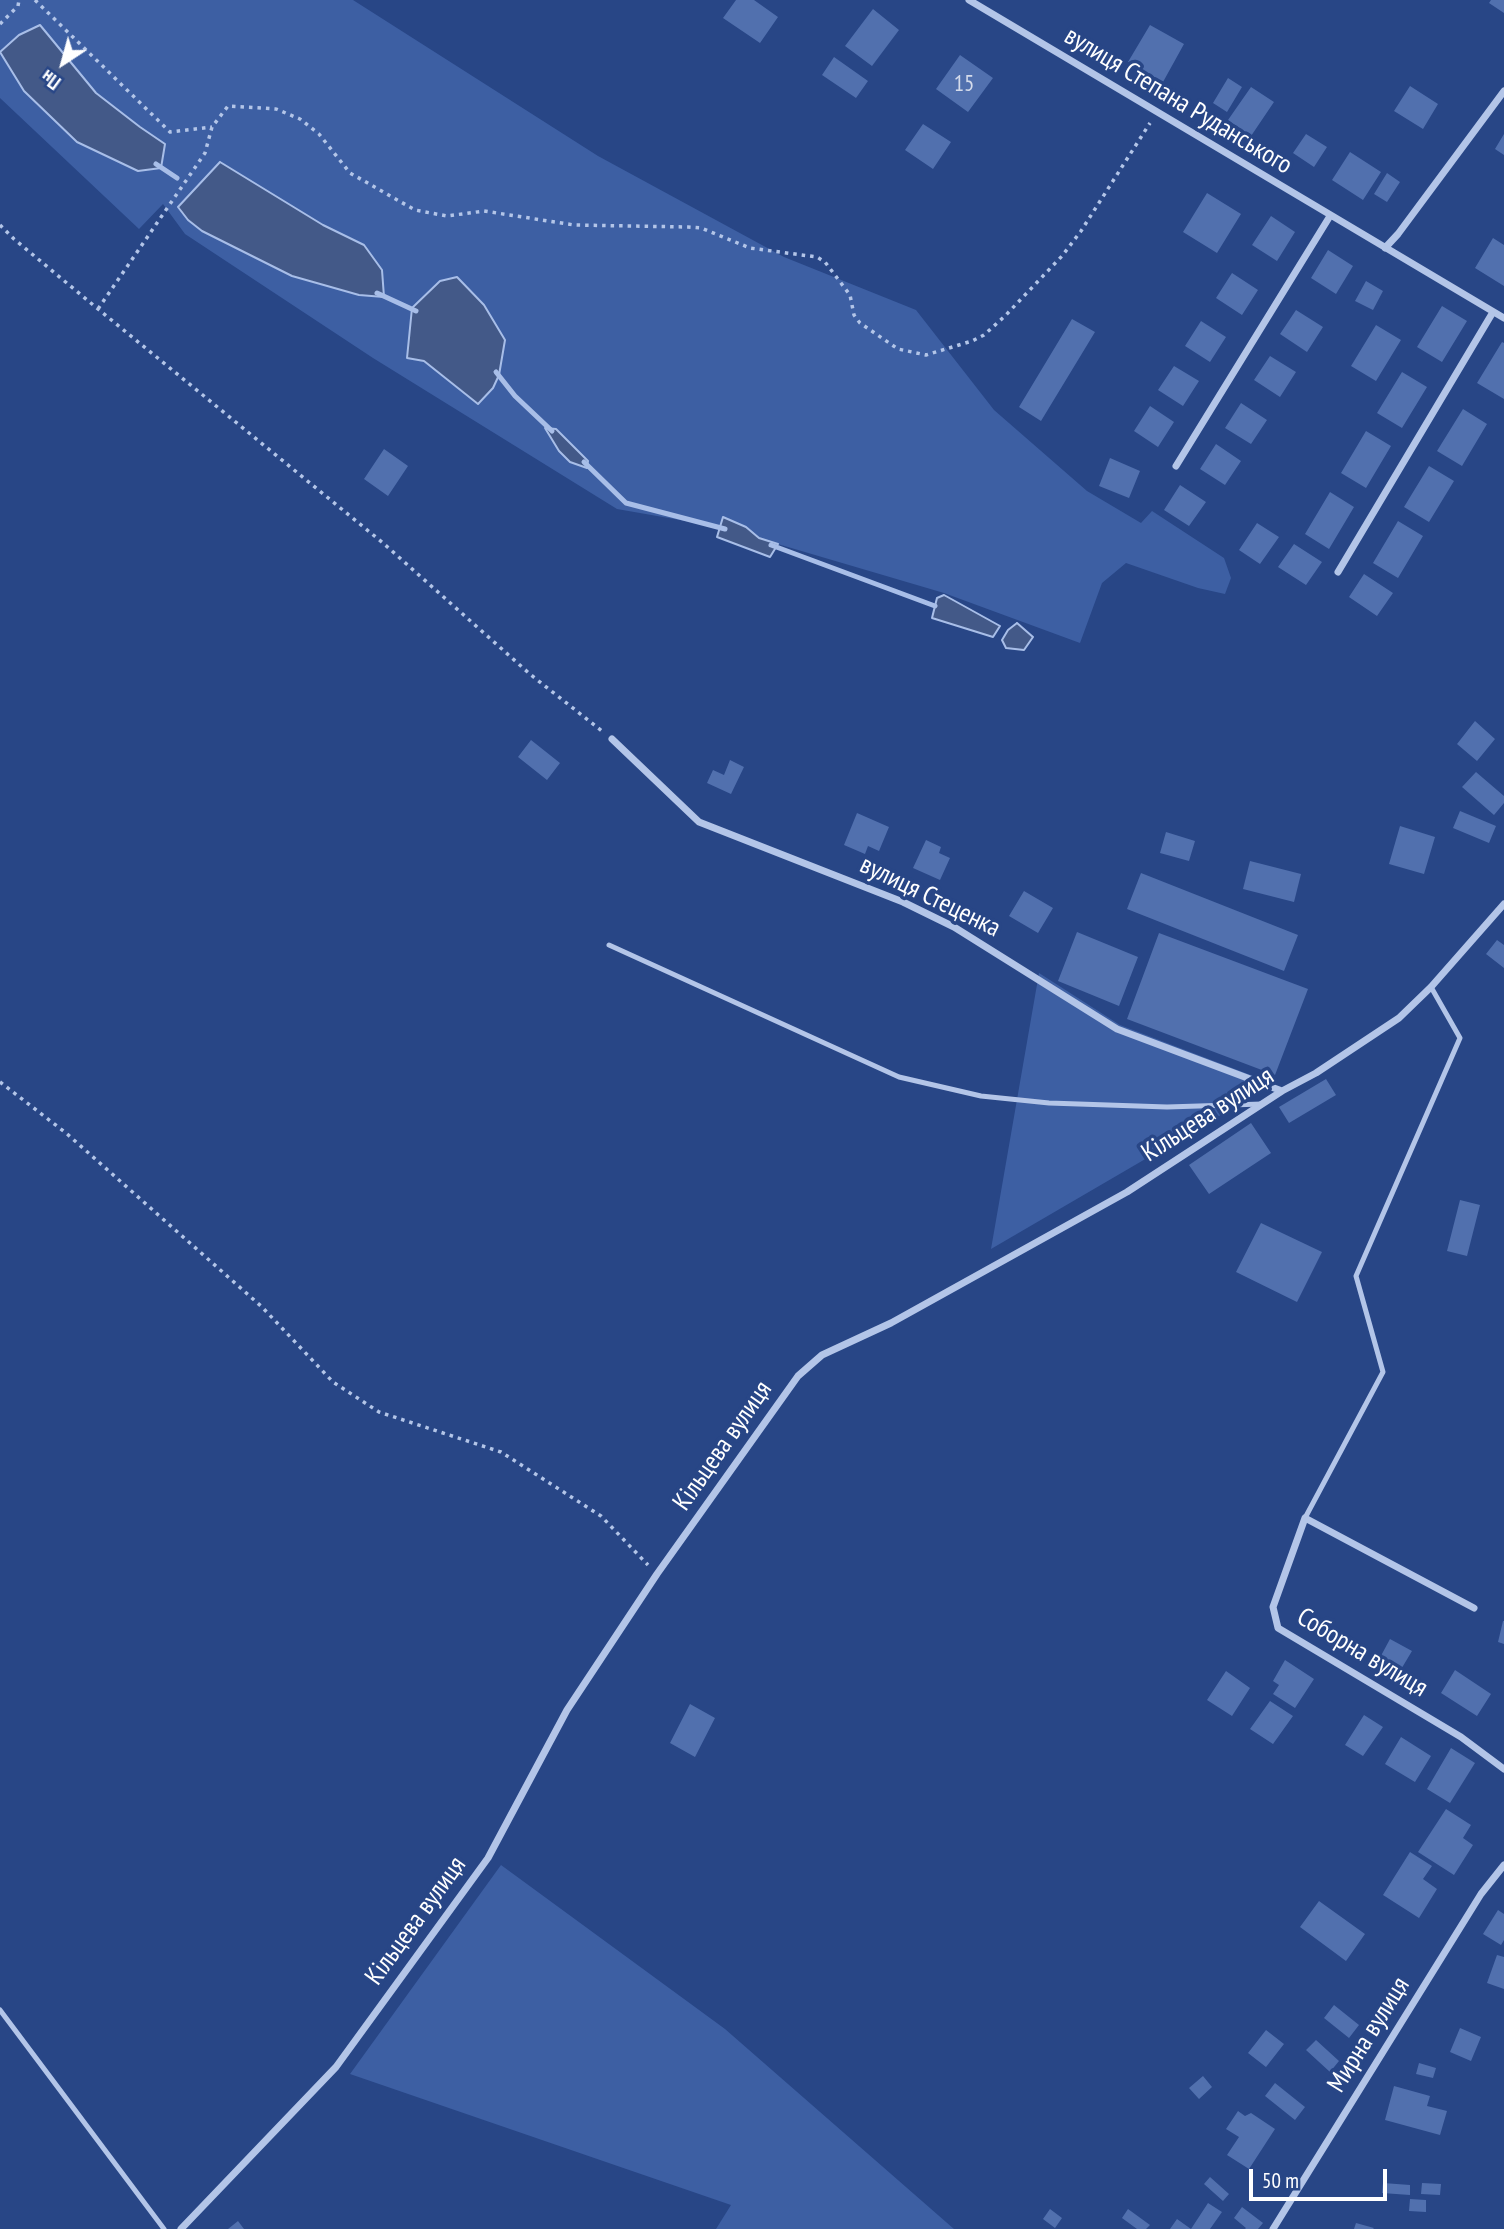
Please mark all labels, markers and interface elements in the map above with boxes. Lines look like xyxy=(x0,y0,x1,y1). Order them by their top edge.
street label: вулиця Степана Руданського xyxy=(1058,21,1298,181)
north arrow xyxy=(28,28,98,98)
text: Пн xyxy=(36,65,65,95)
house number: 15 xyxy=(954,70,974,98)
street label: вулиця Стеценка xyxy=(855,850,1005,944)
street label: Кільцева вулиця xyxy=(1136,1061,1280,1169)
street label: Кільцева вулиця xyxy=(667,1375,779,1517)
street label: Соборна вулиця xyxy=(1291,1602,1433,1704)
street label: Кільцева вулиця xyxy=(359,1851,473,1991)
street label: Мирна вулиця xyxy=(1321,1972,1417,2098)
scale bar xyxy=(1252,2156,1390,2200)
text: 50 m xyxy=(1262,2167,1299,2194)

